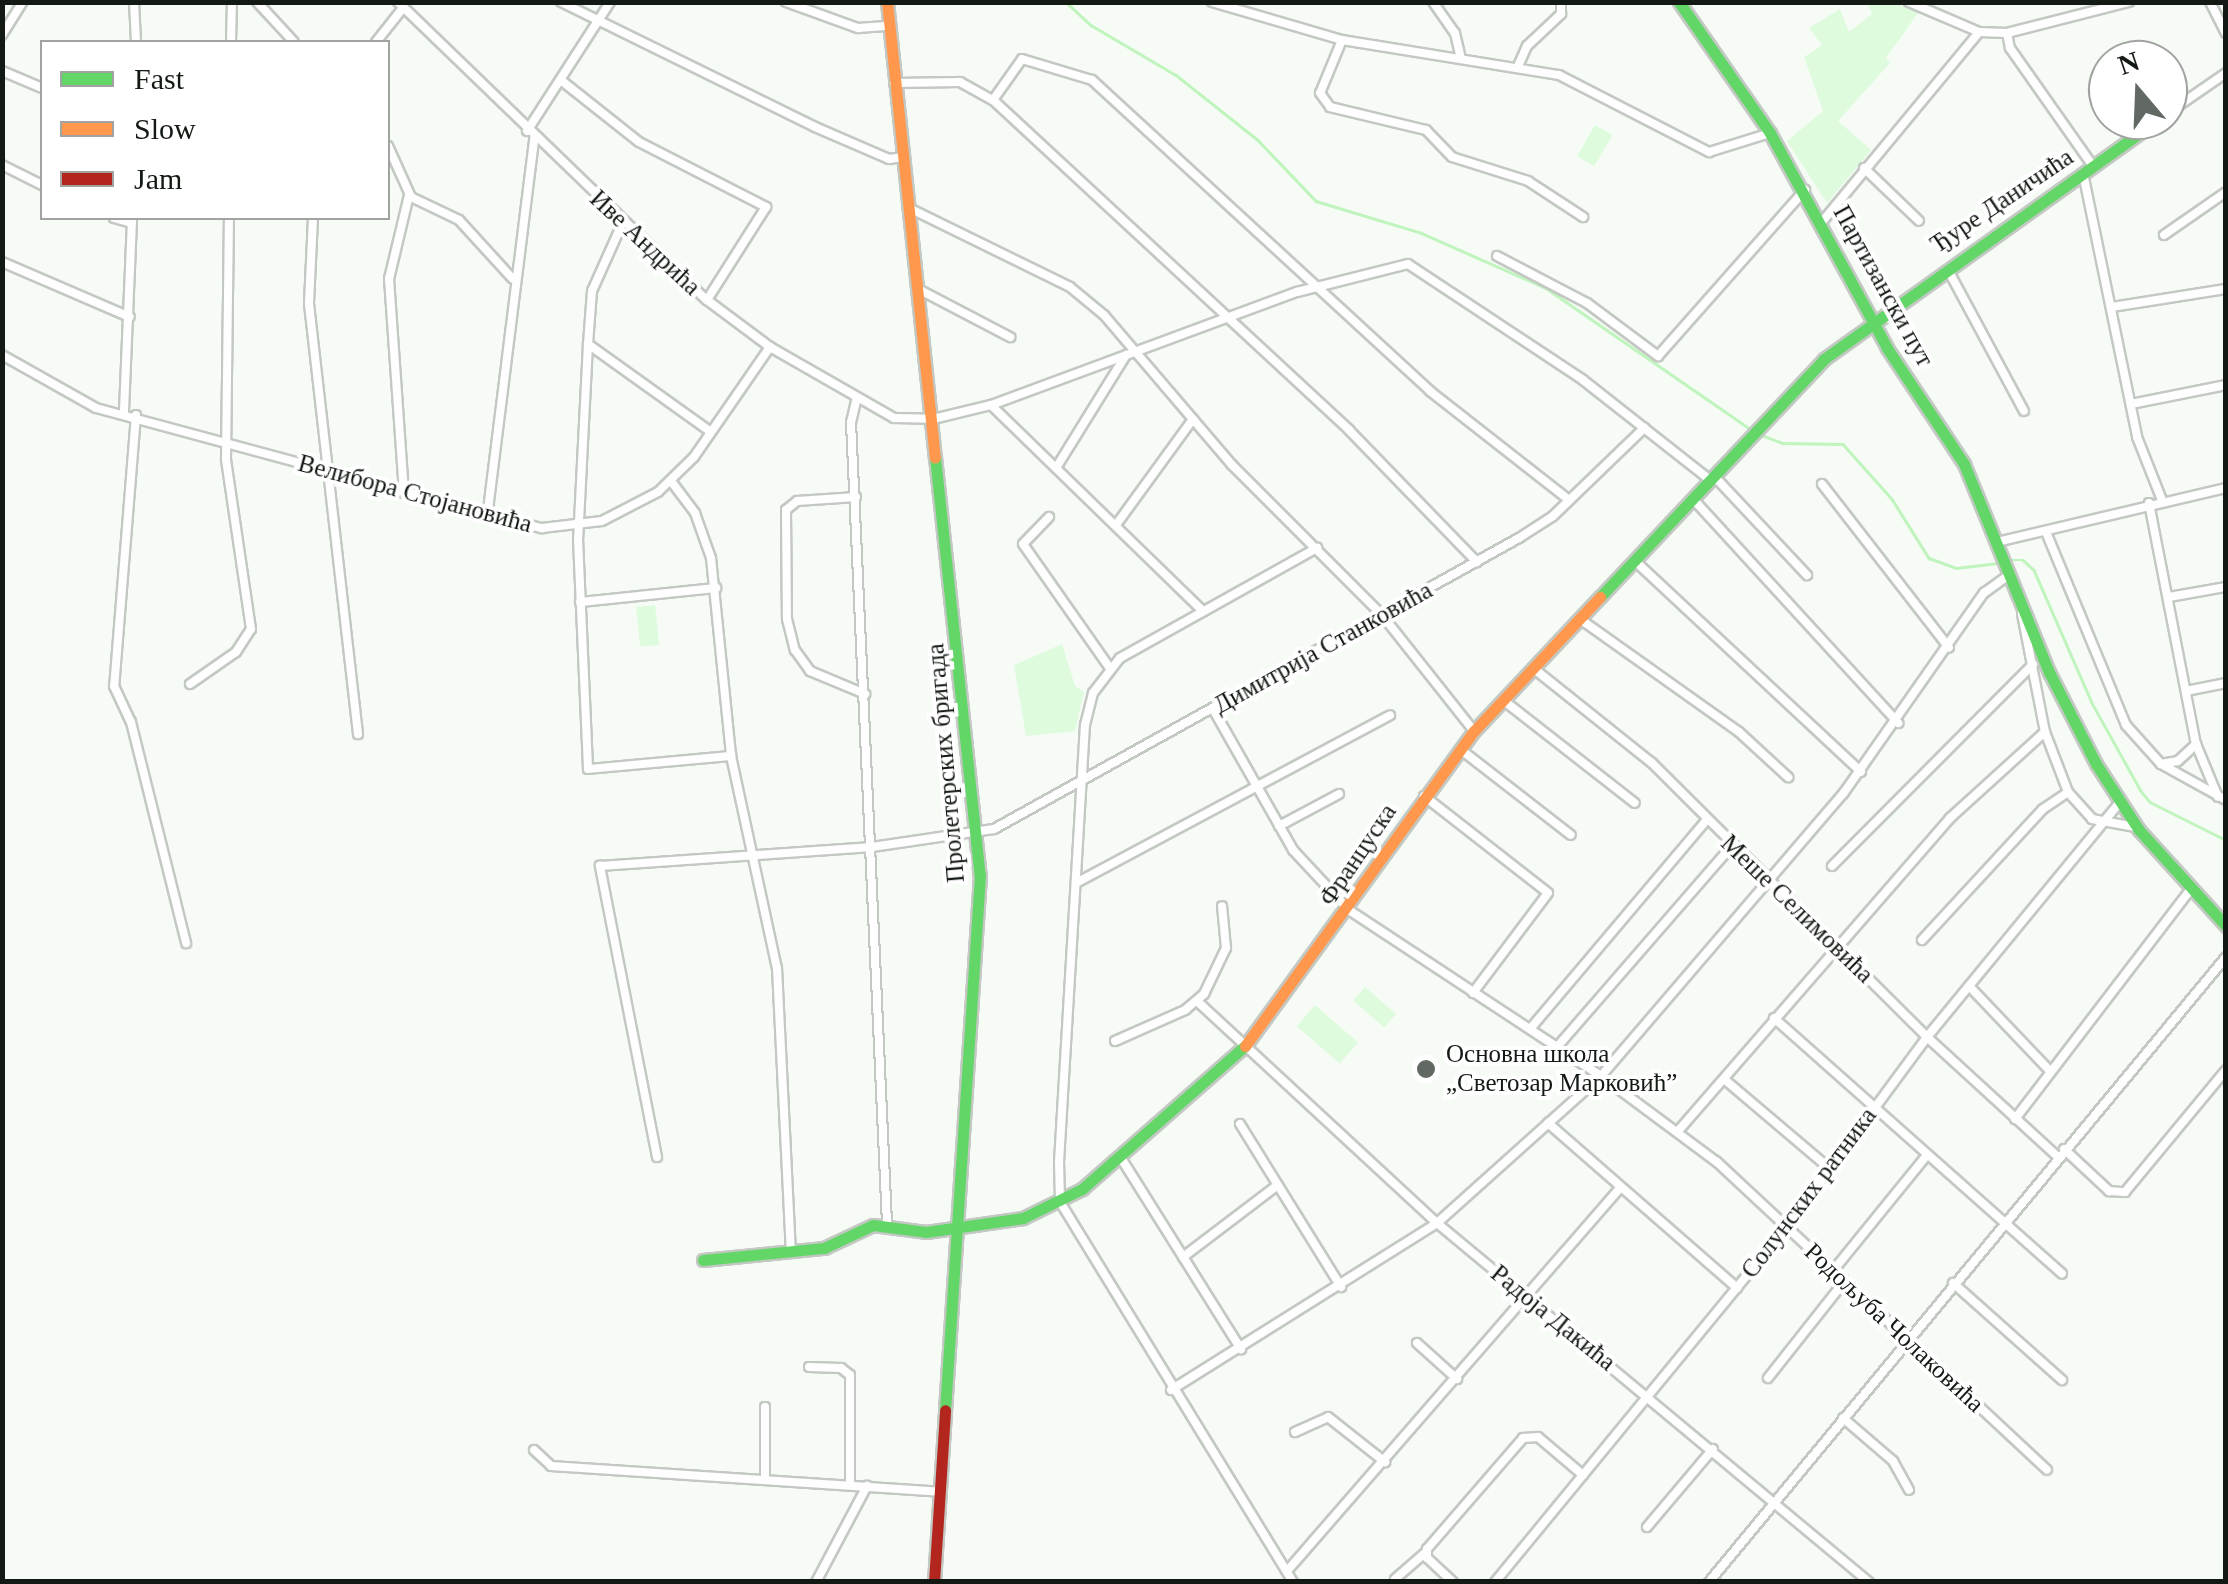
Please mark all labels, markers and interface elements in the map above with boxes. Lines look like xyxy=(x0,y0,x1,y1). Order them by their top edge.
legend xyxy=(40,40,390,220)
north arrow xyxy=(2088,40,2188,140)
text: N xyxy=(2114,45,2143,81)
text: Fast xyxy=(134,62,184,95)
text: Slow xyxy=(134,112,196,145)
street label: Ђуре Даничића xyxy=(1925,142,2079,260)
text: Jam xyxy=(134,162,182,195)
street label: Иве Андрића xyxy=(583,184,707,302)
street label: Партизански пут xyxy=(1826,200,1940,372)
street label: Велибора Стојановића xyxy=(295,448,535,540)
street label: Димитрија Станковића xyxy=(1208,575,1438,721)
street label: Пролетерских бригада xyxy=(921,642,971,884)
street label: Француска xyxy=(1313,798,1403,912)
street label: Меше Селимовића xyxy=(1714,829,1880,989)
place label: Основна школа „Светозар Марковић” xyxy=(1446,1040,1677,1099)
marker: Основна школа „Светозар Марковић” xyxy=(1415,1058,1437,1080)
street label: Солунских ратника xyxy=(1735,1102,1883,1284)
street label: Родољуба Чолаковића xyxy=(1798,1237,1990,1419)
street label: Радоја Дакића xyxy=(1485,1259,1621,1377)

